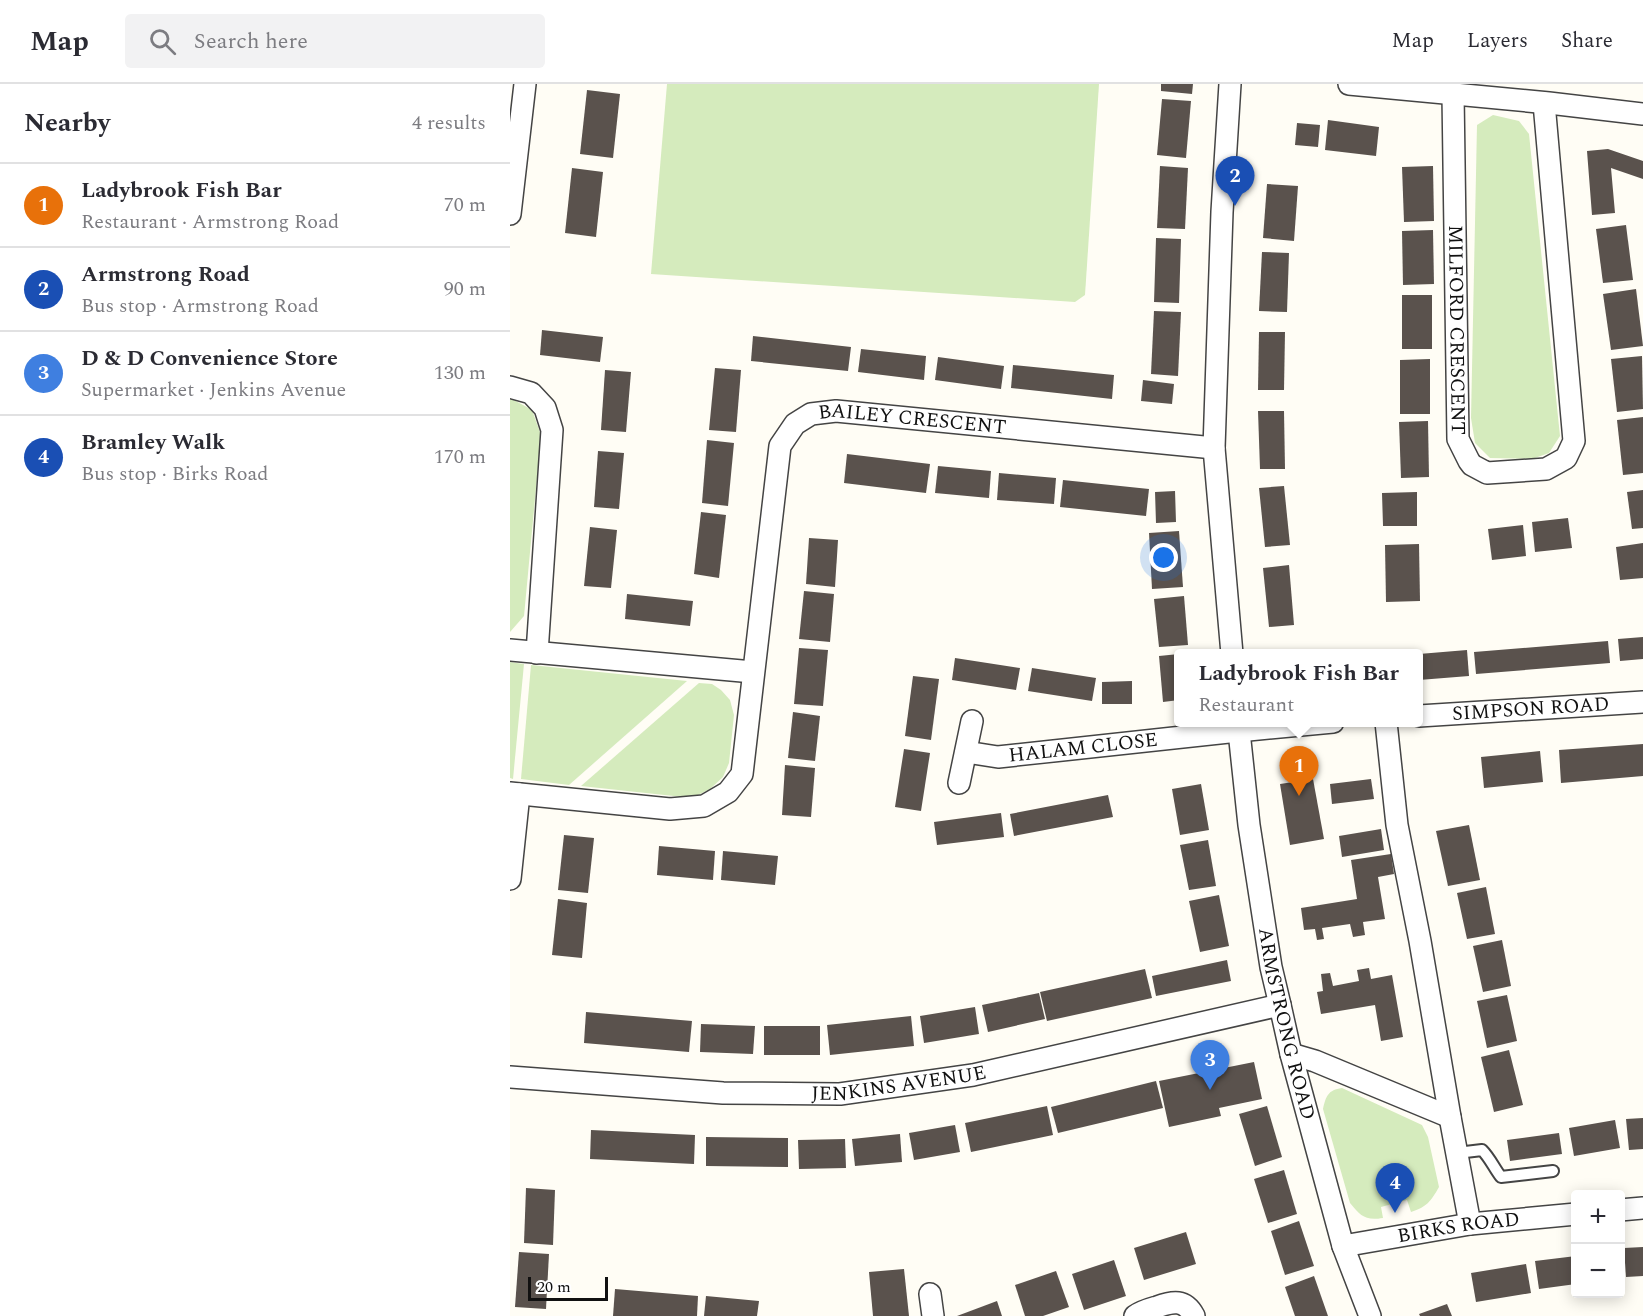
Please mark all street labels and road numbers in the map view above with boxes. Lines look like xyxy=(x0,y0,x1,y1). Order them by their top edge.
street label: MILFORD CRESCENT xyxy=(1440,225,1473,435)
street label: BAILEY CRESCENT xyxy=(817,396,1008,443)
street label: SIMPSON ROAD xyxy=(1451,689,1610,729)
street label: HALAM CLOSE xyxy=(1007,725,1159,771)
street label: ARMSTRONG ROAD xyxy=(1250,926,1323,1123)
street label: JENKINS AVENUE xyxy=(811,1057,989,1109)
street label: BIRKS ROAD xyxy=(1395,1204,1521,1251)

